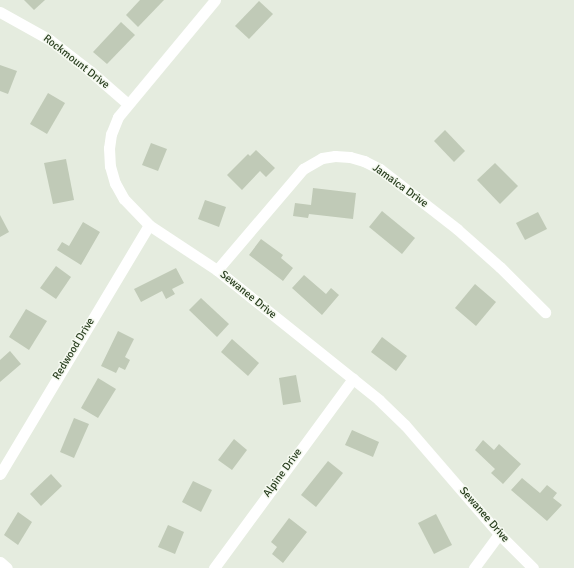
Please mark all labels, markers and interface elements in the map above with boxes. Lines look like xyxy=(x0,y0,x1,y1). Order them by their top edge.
street label: Rockmount Drive xyxy=(40,32,112,92)
street label: Jamaica Drive xyxy=(370,161,430,211)
street label: Sewanee Drive xyxy=(217,268,279,322)
street label: Redwood Drive xyxy=(50,316,98,382)
street label: Alpine Drive xyxy=(261,446,305,500)
street label: Sewanee Drive xyxy=(456,485,512,545)

